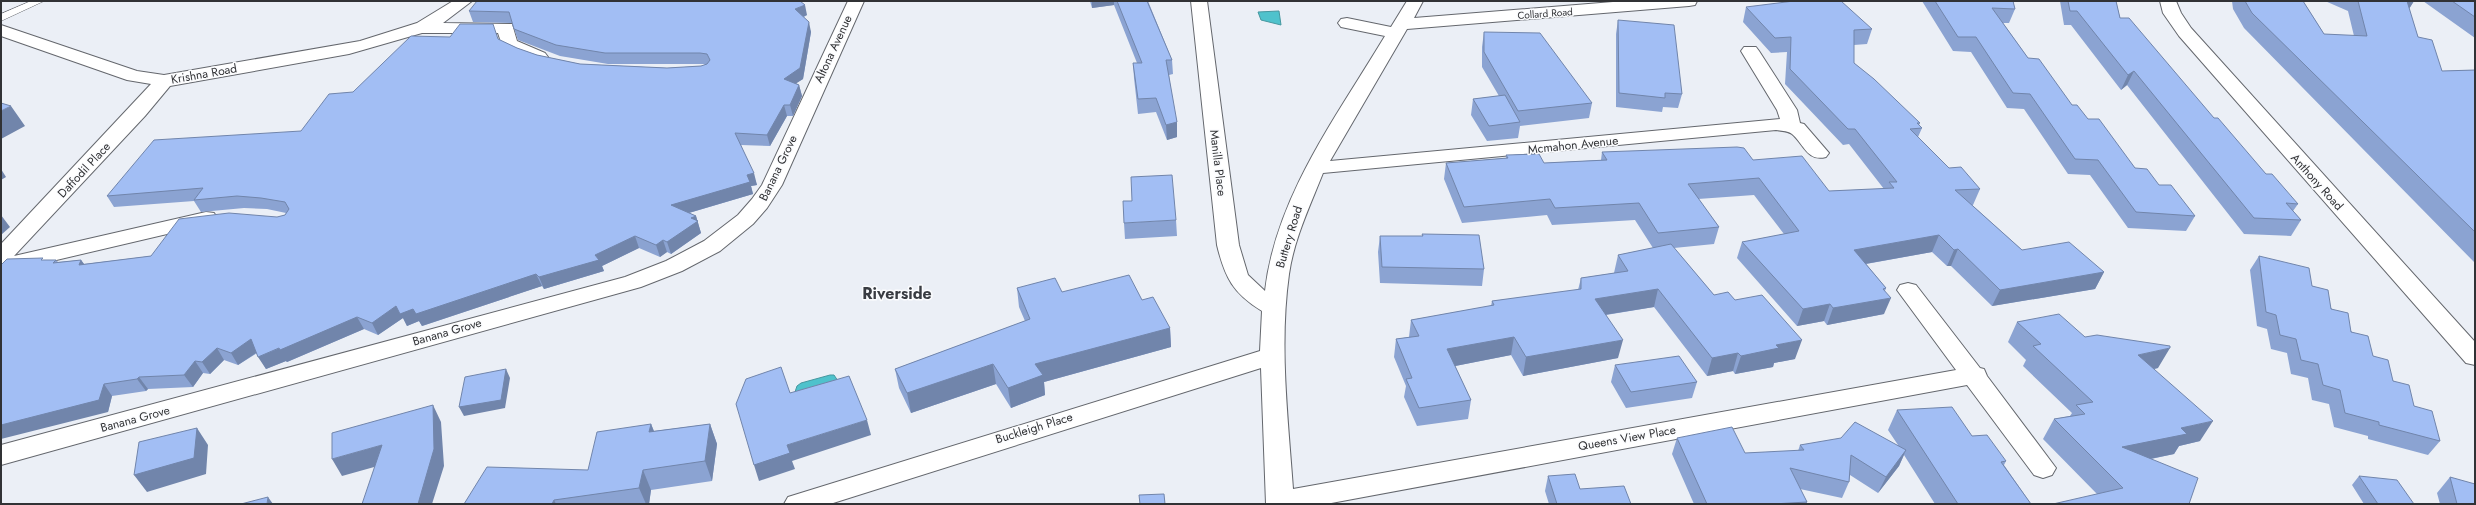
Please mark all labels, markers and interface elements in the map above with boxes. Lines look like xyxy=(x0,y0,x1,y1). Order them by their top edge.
street label: Collard Road xyxy=(1517,4,1573,23)
street label: Altona Avenue xyxy=(809,12,857,86)
street label: Krishna Road xyxy=(170,59,238,89)
street label: Manilla Place xyxy=(1205,129,1231,197)
street label: Mcmahon Avenue xyxy=(1527,131,1619,159)
street label: Banana Grove xyxy=(754,132,802,204)
street label: Daffodil Place xyxy=(53,138,115,202)
street label: Anthony Road xyxy=(2287,150,2347,214)
street label: Buttery Road xyxy=(1271,204,1307,270)
district label: Riverside xyxy=(862,282,932,305)
street label: Banana Grove xyxy=(410,314,484,350)
street label: Banana Grove xyxy=(98,401,172,437)
street label: Buckleigh Place xyxy=(993,408,1075,448)
street label: Queens View Place xyxy=(1577,421,1677,455)

